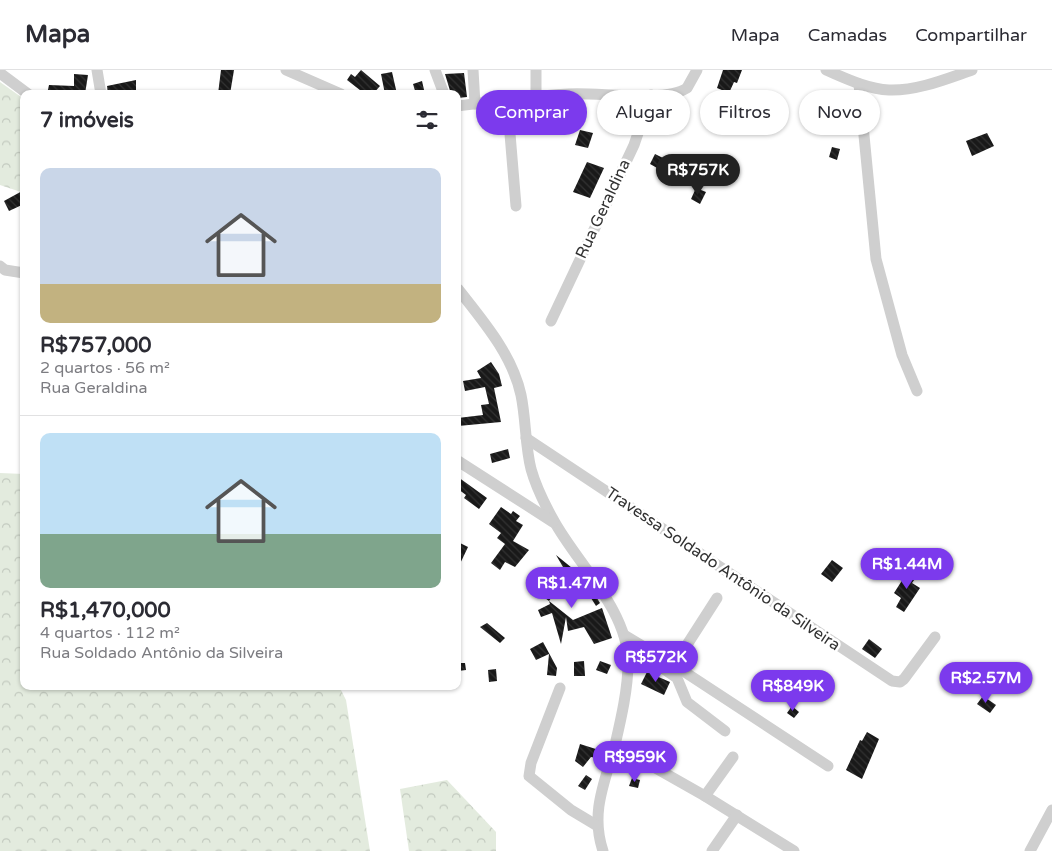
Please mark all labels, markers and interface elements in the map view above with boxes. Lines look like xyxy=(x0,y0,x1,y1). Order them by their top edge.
text: Mapa xyxy=(25,20,90,49)
text: Mapa xyxy=(731,24,780,46)
text: Camadas xyxy=(808,24,887,46)
text: Compartilhar xyxy=(915,24,1027,46)
chip: Comprar xyxy=(476,90,587,135)
chip: Alugar xyxy=(597,90,690,135)
chip: Filtros xyxy=(700,90,789,135)
chip: Novo xyxy=(799,90,880,135)
icon: filters xyxy=(413,106,441,134)
text: 7 imóveis xyxy=(40,108,134,133)
pin: R$757K xyxy=(657,154,739,196)
street label: Rua Geraldina xyxy=(571,156,635,262)
text: R$757K xyxy=(667,160,729,180)
icon: home xyxy=(196,200,286,290)
text: R$757,000 xyxy=(40,333,151,358)
text: 2 quartos · 56 m² xyxy=(40,358,170,378)
text: Rua Geraldina xyxy=(40,378,147,398)
icon: home xyxy=(196,466,286,556)
street label: Travessa Soldado Antônio da Silveira xyxy=(602,483,844,655)
pin: R$1.44M xyxy=(861,548,953,590)
text: R$1.44M xyxy=(872,554,942,574)
pin: R$1.47M xyxy=(526,566,618,609)
text: R$1.47M xyxy=(537,573,607,593)
text: R$1,470,000 xyxy=(40,598,171,623)
text: 4 quartos · 112 m² xyxy=(40,623,180,643)
pin: R$572K xyxy=(615,640,697,683)
text: Rua Soldado Antônio da Silveira xyxy=(40,643,283,663)
text: R$572K xyxy=(625,647,687,667)
pin: R$2.57M xyxy=(940,662,1032,704)
text: R$2.57M xyxy=(950,668,1022,688)
pin: R$849K xyxy=(752,670,834,712)
text: R$849K xyxy=(762,676,824,696)
pin: R$959K xyxy=(594,740,676,783)
text: R$959K xyxy=(604,747,666,767)

